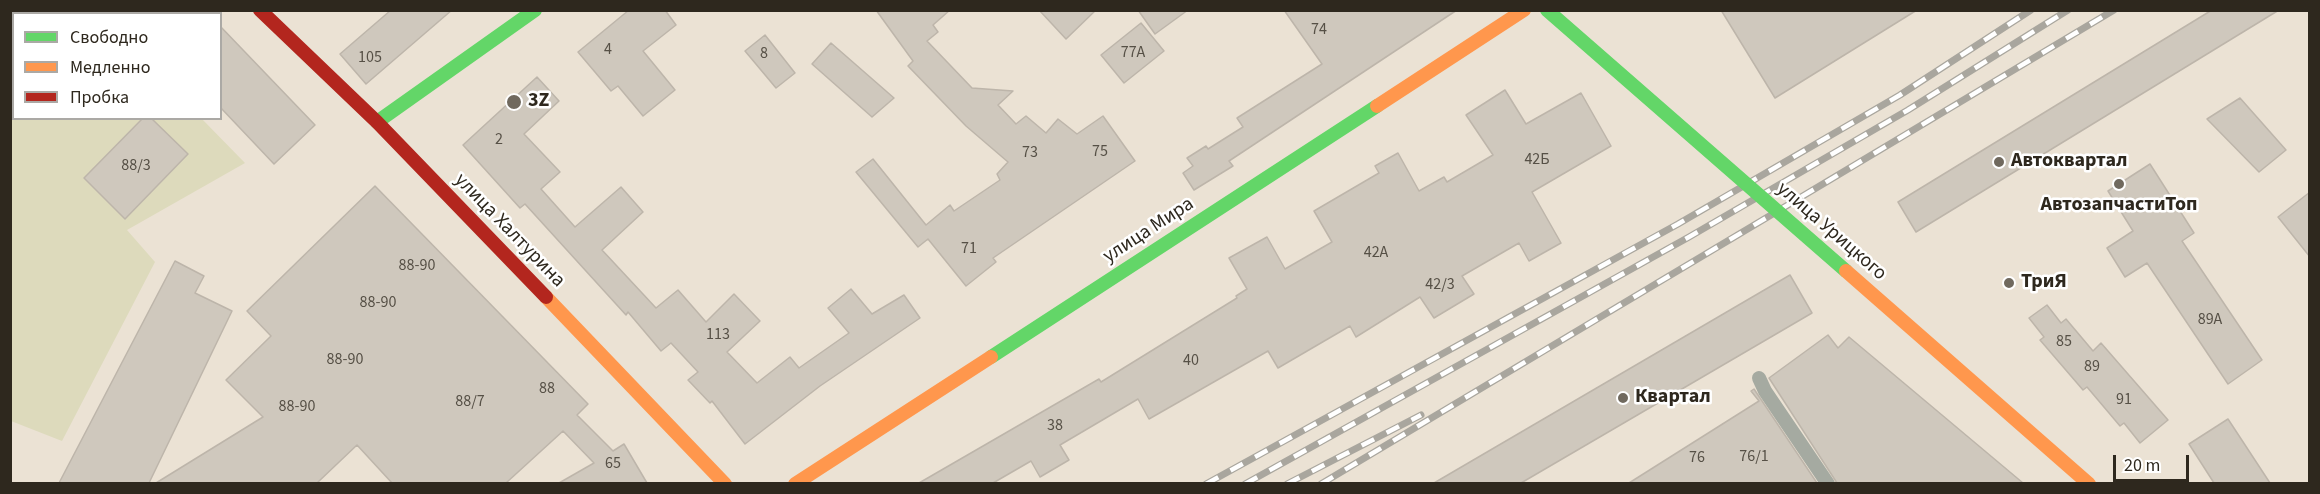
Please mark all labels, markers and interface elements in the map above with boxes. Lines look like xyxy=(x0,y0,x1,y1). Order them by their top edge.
legend xyxy=(12,12,222,120)
house number: 74 xyxy=(1311,20,1327,40)
text: Свободно xyxy=(70,25,148,50)
house number: 4 xyxy=(604,40,612,60)
house number: 77А xyxy=(1121,43,1145,63)
house number: 8 xyxy=(760,44,768,64)
house number: 105 xyxy=(358,48,382,68)
text: Медленно xyxy=(70,55,150,80)
text: Пробка xyxy=(70,85,129,110)
place label: 3Z xyxy=(528,90,549,114)
marker: 3Z xyxy=(505,93,523,111)
house number: 2 xyxy=(495,130,503,150)
house number: 75 xyxy=(1092,142,1108,162)
house number: 73 xyxy=(1022,143,1038,163)
house number: 42Б xyxy=(1524,150,1550,170)
place label: Автоквартал xyxy=(2011,150,2127,174)
marker: Автоквартал xyxy=(1992,155,2006,169)
house number: 88/3 xyxy=(121,156,151,176)
street label: улица Халтурина xyxy=(448,169,570,293)
marker: АвтозапчастиТоп xyxy=(2112,177,2126,191)
street label: улица Урицкого xyxy=(1771,178,1891,286)
street label: улица Мира xyxy=(1099,193,1199,269)
place label: АвтозапчастиТоп xyxy=(2041,194,2197,218)
house number: 71 xyxy=(961,239,977,259)
house number: 42А xyxy=(1364,243,1388,263)
house number: 88-90 xyxy=(399,256,435,276)
place label: ТриЯ xyxy=(2021,271,2067,295)
house number: 42/3 xyxy=(1425,275,1455,295)
marker: ТриЯ xyxy=(2002,276,2016,290)
house number: 88-90 xyxy=(360,293,396,313)
house number: 89А xyxy=(2198,310,2222,330)
house number: 113 xyxy=(706,325,730,345)
house number: 85 xyxy=(2056,332,2072,352)
house number: 88-90 xyxy=(327,350,363,370)
house number: 40 xyxy=(1183,351,1199,371)
house number: 89 xyxy=(2084,357,2100,377)
house number: 88 xyxy=(539,379,555,399)
place label: Квартал xyxy=(1635,386,1711,410)
house number: 91 xyxy=(2116,390,2132,410)
marker: Квартал xyxy=(1616,391,1630,405)
house number: 88/7 xyxy=(455,392,485,412)
house number: 88-90 xyxy=(279,397,315,417)
house number: 38 xyxy=(1047,416,1063,436)
scale bar xyxy=(2116,443,2192,481)
house number: 76/1 xyxy=(1739,447,1769,467)
house number: 76 xyxy=(1689,448,1705,468)
text: 20 m xyxy=(2124,453,2160,478)
house number: 65 xyxy=(605,454,621,474)

